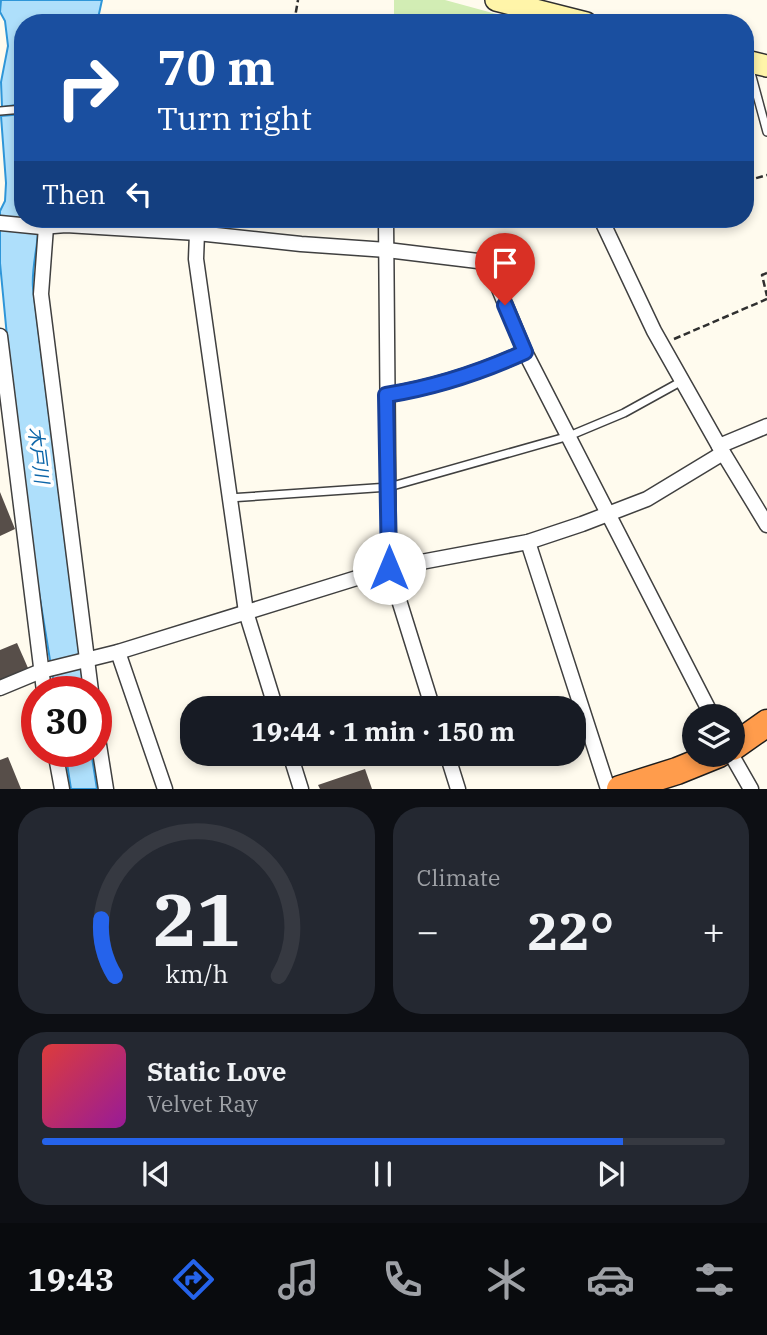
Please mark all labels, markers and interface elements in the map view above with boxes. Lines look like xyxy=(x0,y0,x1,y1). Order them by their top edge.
text: 70 m xyxy=(157,35,275,98)
icon: right xyxy=(42,42,133,133)
text: Turn right xyxy=(157,97,312,139)
icon: left xyxy=(120,175,158,213)
text: Then xyxy=(42,177,106,211)
pin xyxy=(475,233,535,305)
icon: arrive xyxy=(486,244,524,282)
water label: 木戸川 xyxy=(24,425,55,487)
position arrow xyxy=(352,531,426,605)
speed limit sign: 30 xyxy=(21,676,112,767)
map controls xyxy=(682,704,745,767)
button: layers xyxy=(682,704,745,767)
text: 19:44 · 1 min · 150 m xyxy=(251,714,515,748)
text: Climate xyxy=(417,862,500,892)
text: 21 xyxy=(153,872,240,967)
text: 22° xyxy=(527,897,614,964)
text: − xyxy=(417,906,439,955)
text: + xyxy=(702,906,725,955)
text: km/h xyxy=(165,957,228,990)
text: Static Love xyxy=(147,1054,286,1088)
text: Velvet Ray xyxy=(147,1088,258,1118)
icon: previous xyxy=(137,1155,175,1193)
icon: pause xyxy=(364,1155,402,1193)
icon: next xyxy=(592,1155,630,1193)
icon: directions xyxy=(169,1255,218,1304)
icon: music xyxy=(274,1255,323,1304)
icon: phone xyxy=(378,1255,427,1304)
icon: climate xyxy=(482,1255,531,1304)
icon: car xyxy=(586,1255,635,1304)
icon: filters xyxy=(690,1255,739,1304)
text: 19:43 xyxy=(28,1258,114,1300)

